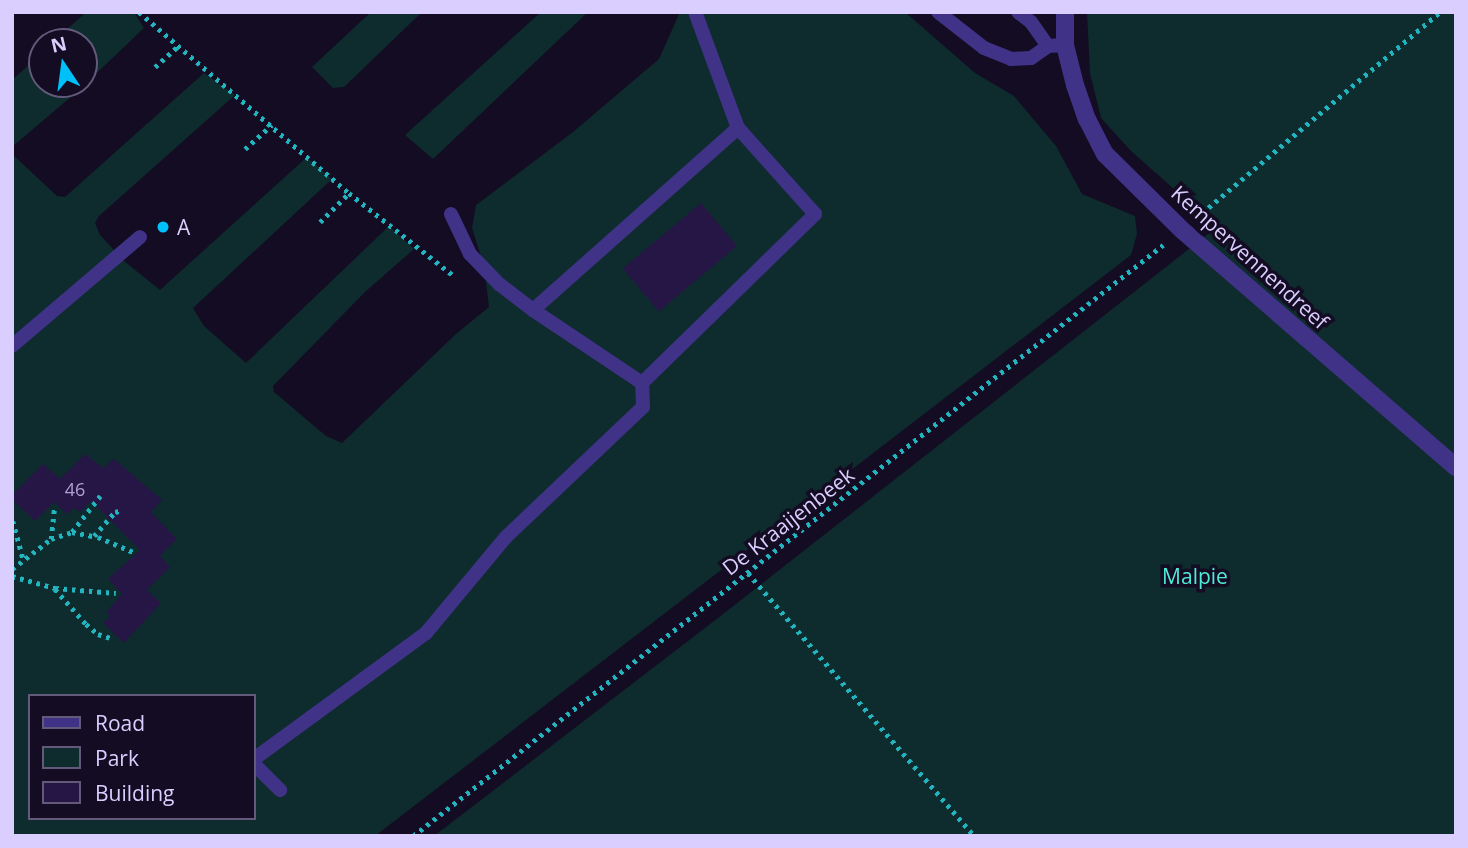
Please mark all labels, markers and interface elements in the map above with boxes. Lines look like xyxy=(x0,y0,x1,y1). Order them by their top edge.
north arrow xyxy=(28,28,98,98)
text: N xyxy=(48,30,69,59)
street label: Kempervennendreef xyxy=(1166,180,1334,334)
place label: A xyxy=(177,214,190,240)
marker: A xyxy=(155,219,171,235)
street label: De Kraaijenbeek xyxy=(717,462,859,580)
house number: 46 xyxy=(65,478,85,500)
park label: Malpie xyxy=(1162,563,1228,589)
legend xyxy=(28,694,256,820)
text: Road xyxy=(95,709,145,737)
text: Park xyxy=(95,744,139,772)
text: Building xyxy=(95,779,174,807)

